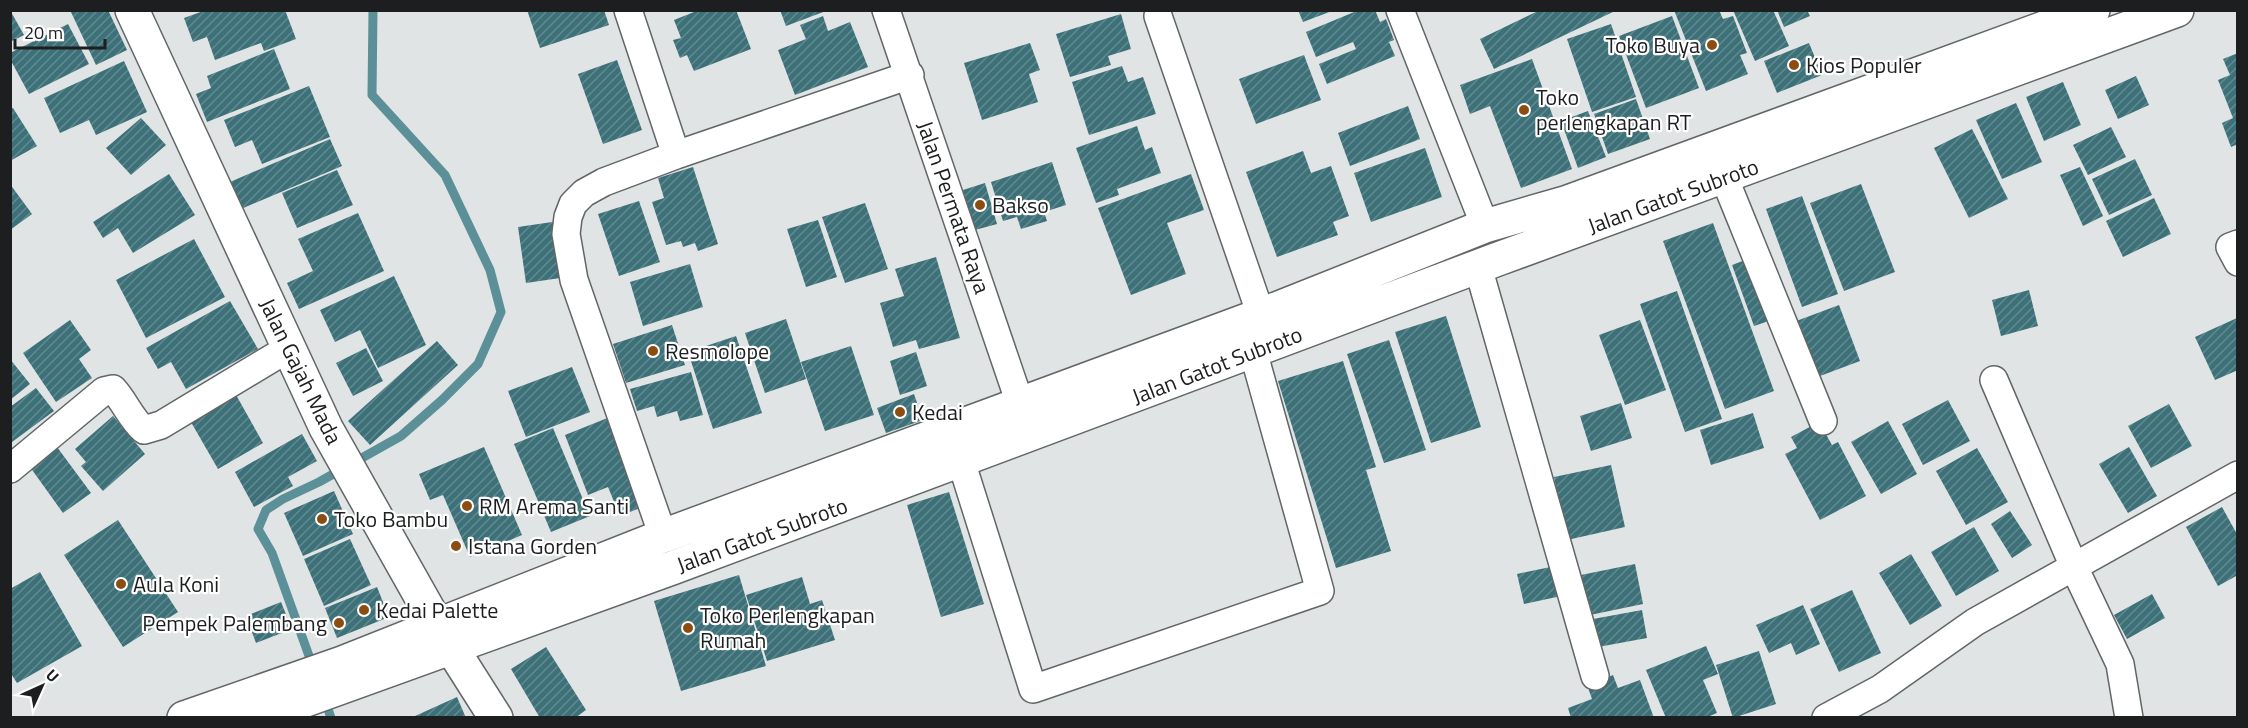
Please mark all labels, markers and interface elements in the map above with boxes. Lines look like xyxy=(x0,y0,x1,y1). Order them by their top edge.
scale bar xyxy=(15,12,105,50)
text: 20 m xyxy=(24,19,63,46)
place label: Toko Buya xyxy=(1605,28,1700,62)
marker: Toko Buya xyxy=(1705,38,1719,52)
place label: Kios Populer xyxy=(1806,48,1922,82)
marker: Kios Populer xyxy=(1787,58,1801,72)
place label: Toko perlengkapan RT xyxy=(1536,80,1692,139)
marker: Toko perlengkapan RT xyxy=(1517,103,1531,117)
street label: Jalan Permata Raya xyxy=(909,116,999,298)
street label: Jalan Gatot Subroto xyxy=(1583,149,1763,243)
place label: Bakso xyxy=(992,188,1049,222)
marker: Bakso xyxy=(973,198,987,212)
street label: Jalan Gajah Mada xyxy=(251,292,351,450)
street label: Jalan Gatot Subroto xyxy=(1127,317,1307,413)
place label: Resmolope xyxy=(665,334,769,368)
marker: Resmolope xyxy=(646,344,660,358)
place label: Kedai xyxy=(912,395,963,429)
marker: Kedai xyxy=(893,405,907,419)
street label: Jalan Gatot Subroto xyxy=(672,488,852,582)
place label: RM Arema Santi xyxy=(479,489,629,523)
marker: RM Arema Santi xyxy=(460,499,474,513)
place label: Toko Bambu xyxy=(334,502,448,536)
marker: Toko Bambu xyxy=(315,512,329,526)
place label: Istana Gorden xyxy=(468,529,597,563)
marker: Istana Gorden xyxy=(449,539,463,553)
place label: Aula Koni xyxy=(133,567,219,601)
marker: Aula Koni xyxy=(114,577,128,591)
place label: Kedai Palette xyxy=(376,593,498,627)
place label: Toko Perlengkapan Rumah xyxy=(700,598,875,657)
marker: Kedai Palette xyxy=(357,603,371,617)
place label: Pempek Palembang xyxy=(142,606,327,640)
marker: Pempek Palembang xyxy=(332,616,346,630)
marker: Toko Perlengkapan Rumah xyxy=(681,621,695,635)
north arrow xyxy=(12,656,72,716)
text: U xyxy=(40,663,65,688)

